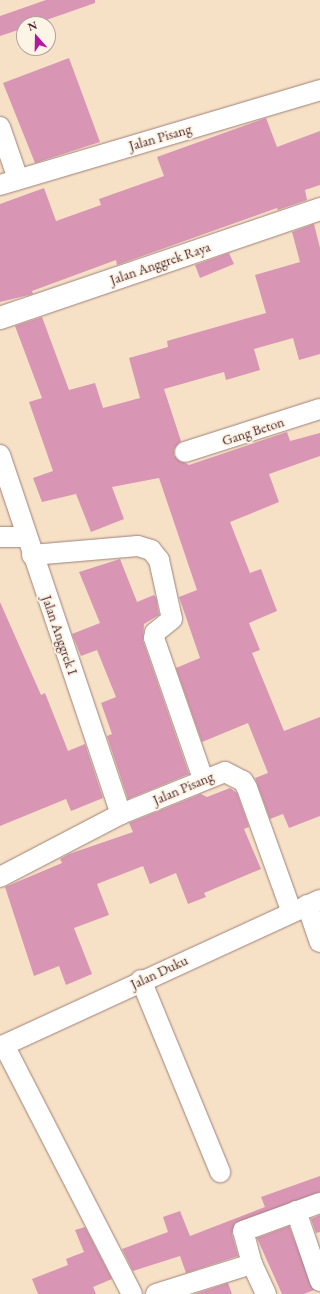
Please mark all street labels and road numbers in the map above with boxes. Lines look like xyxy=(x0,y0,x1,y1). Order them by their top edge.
street label: Jalan Pisang xyxy=(127,120,193,154)
street label: Jalan Anggrek Raya xyxy=(108,238,212,288)
street label: Gang Beton xyxy=(220,413,286,449)
street label: Jalan Anggrek I xyxy=(39,593,81,677)
street label: Jalan Pisang xyxy=(150,768,216,808)
street label: Jalan Duku xyxy=(128,951,190,993)

